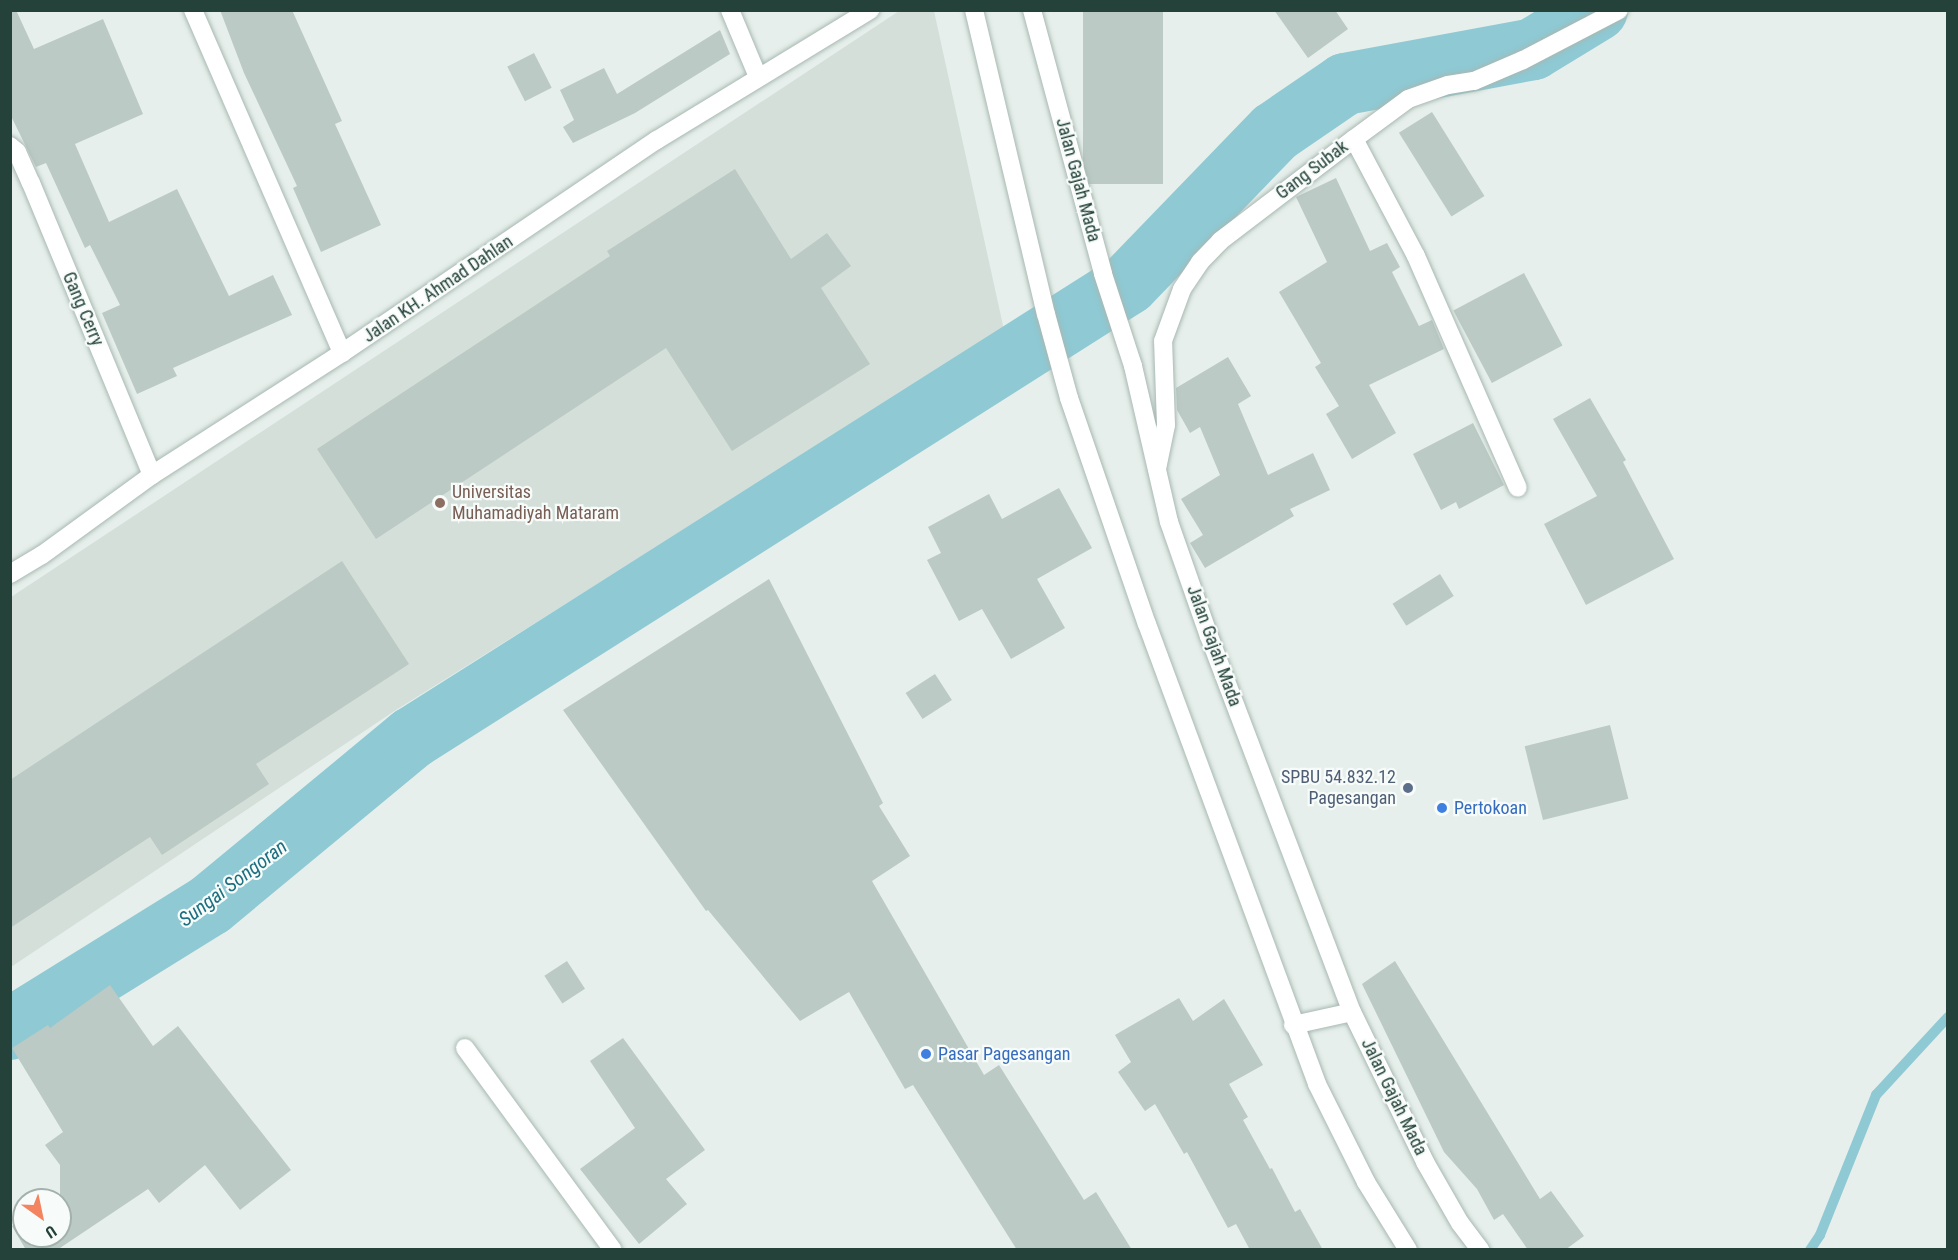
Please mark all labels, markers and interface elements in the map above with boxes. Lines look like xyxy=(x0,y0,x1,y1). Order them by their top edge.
street label: Jalan Gajah Mada xyxy=(1051,116,1105,244)
street label: Gang Subak xyxy=(1272,136,1352,204)
street label: Jalan KH. Ahmad Dahlan xyxy=(359,231,517,347)
street label: Gang Cerry xyxy=(58,269,108,349)
place label: Universitas Muhamadiyah Mataram xyxy=(452,482,619,524)
marker: Universitas Muhamadiyah Mataram xyxy=(433,496,447,510)
street label: Jalan Gajah Mada xyxy=(1182,582,1246,710)
place label: SPBU 54.832.12 Pagesangan xyxy=(1281,767,1396,810)
marker: SPBU 54.832.12 Pagesangan xyxy=(1401,781,1415,795)
place label: Pertokoan xyxy=(1454,797,1527,819)
marker: Pertokoan xyxy=(1435,801,1449,815)
water label: Sungai Songoran xyxy=(174,834,292,932)
street label: Jalan Gajah Mada xyxy=(1356,1035,1432,1159)
place label: Pasar Pagesangan xyxy=(938,1043,1071,1065)
marker: Pasar Pagesangan xyxy=(919,1047,933,1061)
north arrow xyxy=(12,1188,72,1248)
text: U xyxy=(42,1221,60,1242)

